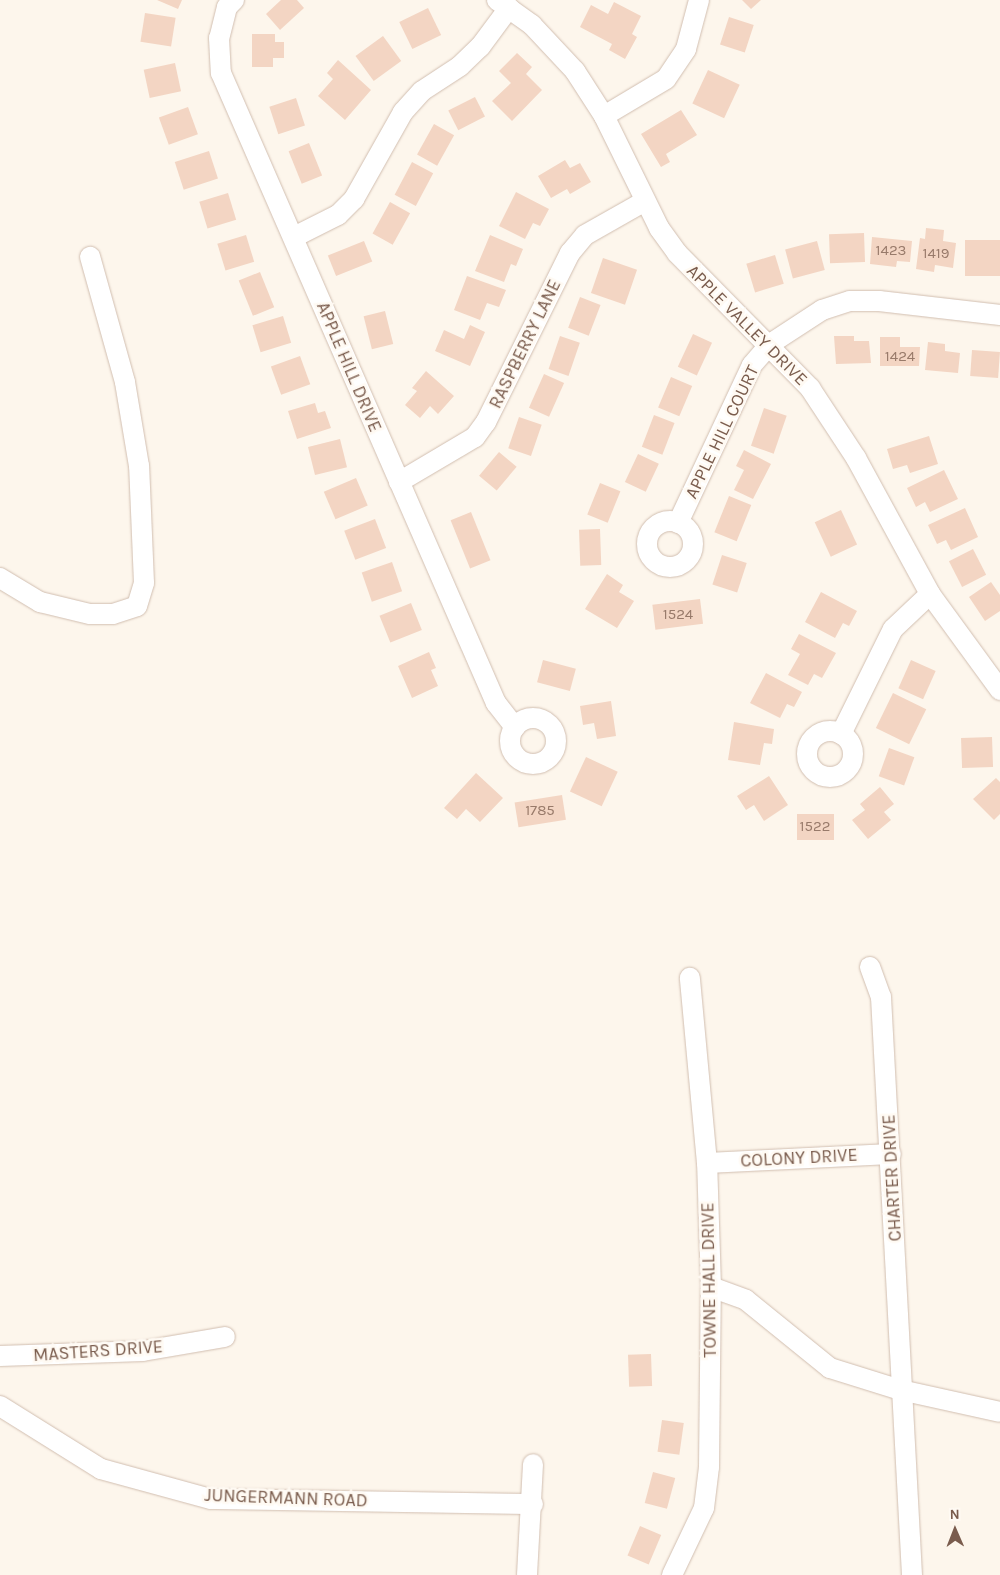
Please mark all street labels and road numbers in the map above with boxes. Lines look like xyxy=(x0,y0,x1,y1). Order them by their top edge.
street label: APPLE VALLEY DRIVE xyxy=(682,260,812,390)
street label: RASPBERRY LANE xyxy=(484,276,566,412)
street label: APPLE HILL DRIVE xyxy=(312,299,386,435)
street label: APPLE HILL COURT xyxy=(680,362,764,502)
street label: CHARTER DRIVE xyxy=(878,1114,906,1242)
street label: COLONY DRIVE xyxy=(740,1144,858,1172)
street label: TOWNE HALL DRIVE xyxy=(697,1202,721,1358)
street label: MASTERS DRIVE xyxy=(32,1336,164,1366)
street label: JUNGERMANN ROAD xyxy=(204,1484,368,1512)

